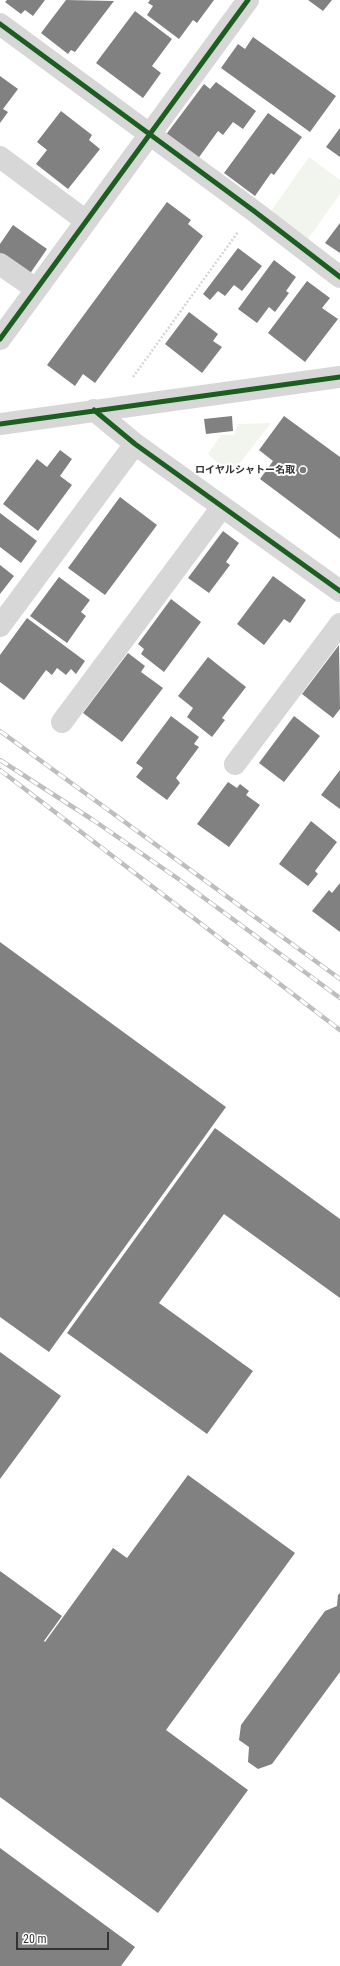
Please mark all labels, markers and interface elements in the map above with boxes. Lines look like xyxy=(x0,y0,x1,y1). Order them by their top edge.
place label: ロイヤルシャトー名取 xyxy=(195,464,295,476)
marker: ロイヤルシャトー名取 xyxy=(298,465,308,475)
scale bar xyxy=(18,1924,111,1950)
text: 20 m xyxy=(23,1932,47,1946)

